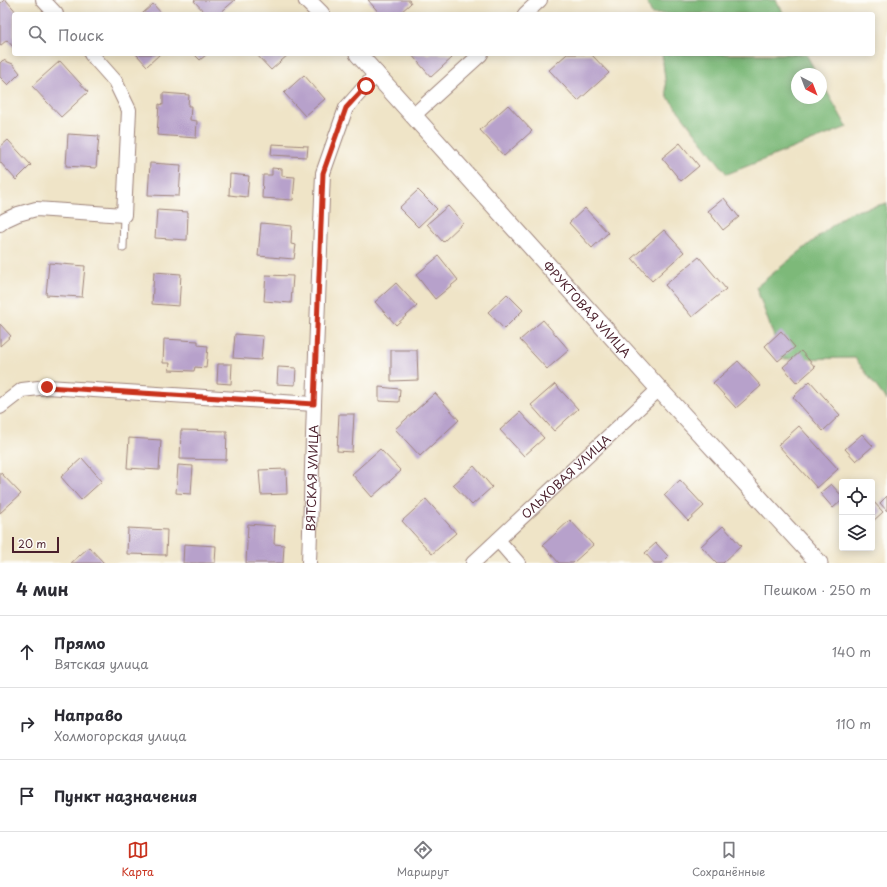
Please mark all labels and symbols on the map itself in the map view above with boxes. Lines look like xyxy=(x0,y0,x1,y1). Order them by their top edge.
north arrow xyxy=(791,68,827,104)
route start xyxy=(357,77,375,95)
street label: ФРУКТОВАЯ УЛИЦА xyxy=(539,257,635,361)
route end xyxy=(38,378,56,396)
street label: ВЯТСКАЯ УЛИЦА xyxy=(301,424,322,532)
street label: ОЛЬХОВАЯ УЛИЦА xyxy=(517,430,614,523)
scale bar xyxy=(12,535,59,554)

